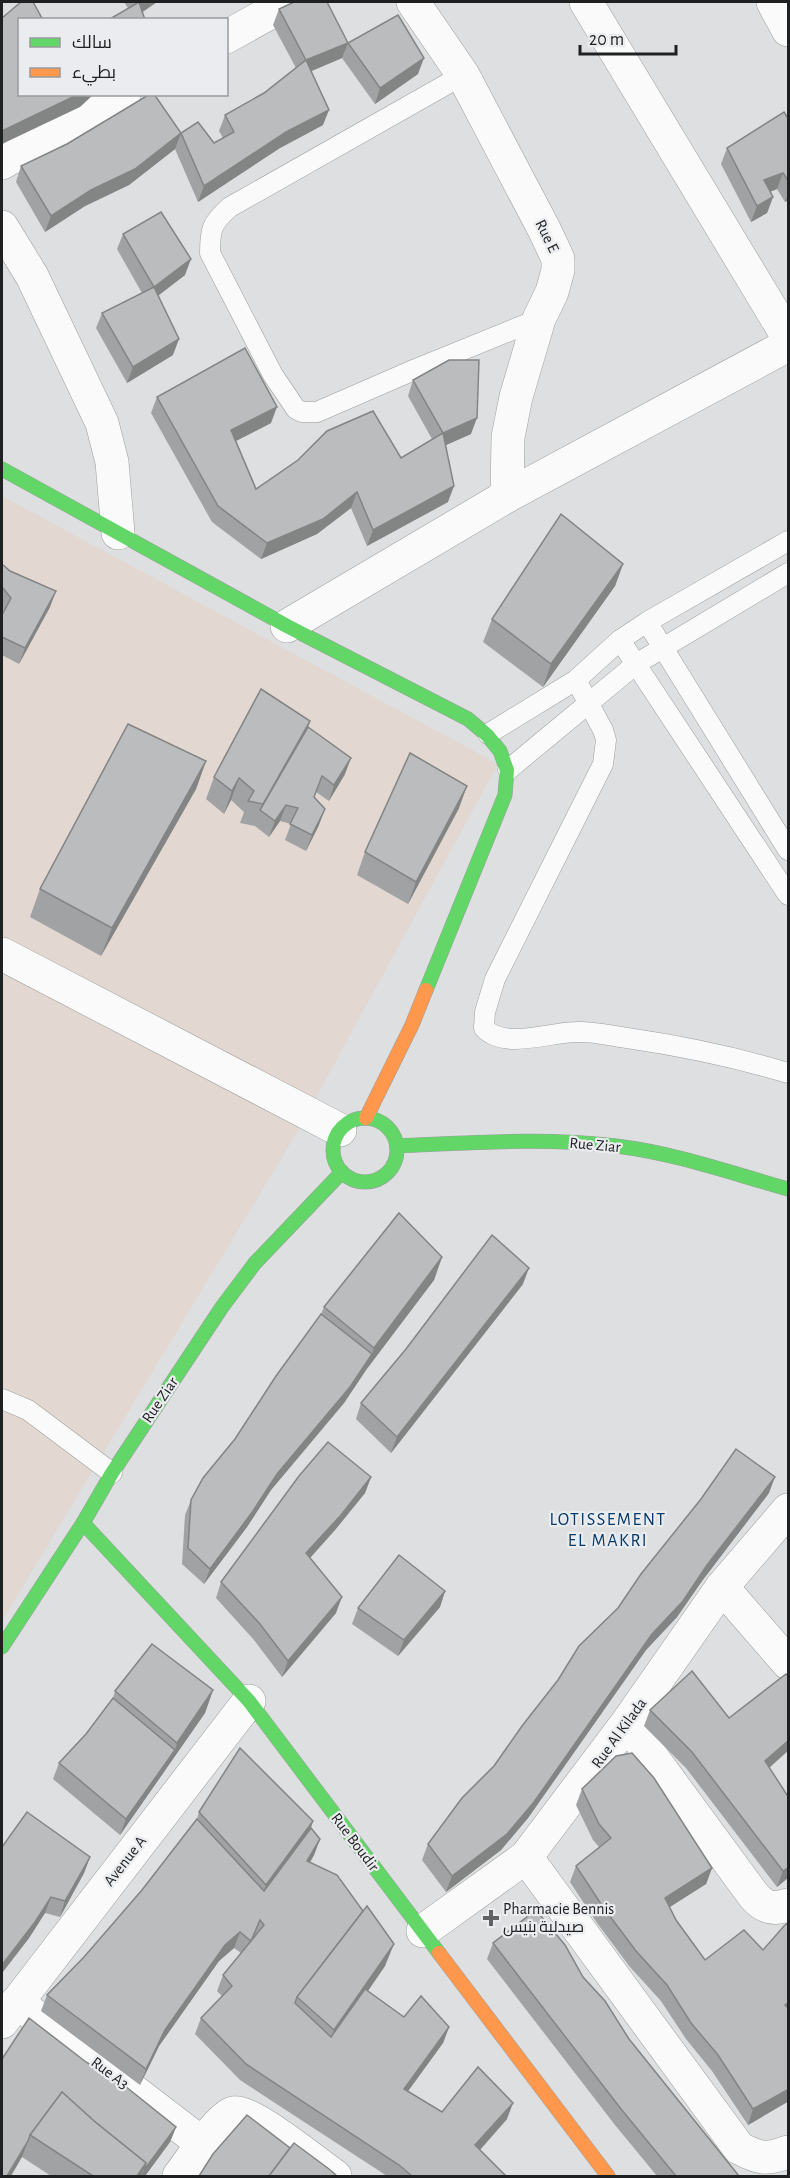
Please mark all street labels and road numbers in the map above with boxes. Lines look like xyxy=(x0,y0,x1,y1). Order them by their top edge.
street label: Rue E xyxy=(532,217,562,255)
street label: Rue Ziar xyxy=(569,1135,622,1155)
street label: Rue Ziar xyxy=(139,1374,181,1426)
street label: Rue Al Kilada xyxy=(588,1695,650,1771)
street label: Rue Boudir xyxy=(328,1810,382,1875)
street label: Avenue A xyxy=(101,1833,149,1889)
street label: Rue A3 xyxy=(88,2054,132,2092)

